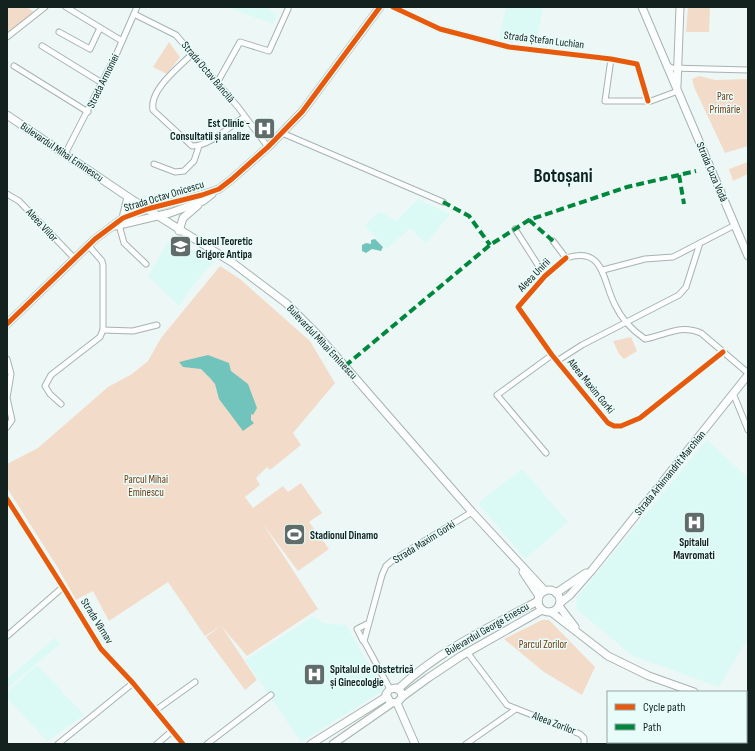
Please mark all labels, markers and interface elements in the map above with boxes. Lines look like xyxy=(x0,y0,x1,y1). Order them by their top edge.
street label: Strada Ștefan Luchian xyxy=(503,29,585,51)
street label: Strada Octav Băncilă xyxy=(179,39,237,105)
street label: Strada Armoniei xyxy=(84,52,122,110)
park label: Parc Primărie xyxy=(710,90,740,116)
hospital icon: Est Clinic - Consultatii și analize xyxy=(252,116,278,142)
place label: Est Clinic - Consultatii și analize xyxy=(170,117,250,143)
street label: Bulevardul Mihai Eminescu xyxy=(18,119,106,185)
street label: Strada Cuza Vodă xyxy=(694,140,730,204)
district label: Botoșani xyxy=(533,165,593,188)
street label: Strada Octav Onicescu xyxy=(122,178,206,214)
street label: Aleea Viilor xyxy=(23,205,61,244)
school or university icon: Liceul Teoretic Grigore Antipa xyxy=(168,234,194,260)
place label: Liceul Teoretic Grigore Antipa xyxy=(196,235,253,261)
street label: Aleea Unirii xyxy=(514,256,553,295)
street label: Bulevardul Mihai Eminescu xyxy=(284,302,360,382)
street label: Aleea Maxim Gorki xyxy=(564,355,617,416)
street label: Strada Arhimandrit Marchian xyxy=(632,428,708,518)
park label: Parcul Mihai Eminescu xyxy=(124,473,168,499)
hospital icon: Spitalul Mavromati xyxy=(681,509,707,535)
street label: Strada Maxim Gorki xyxy=(390,518,458,566)
sports icon: Stadionul Dinamo xyxy=(282,522,308,548)
place label: Stadionul Dinamo xyxy=(310,529,378,542)
place label: Spitalul Mavromati xyxy=(673,536,715,562)
street label: Strada Vârnav xyxy=(78,596,116,647)
street label: Bulevardul George Enescu xyxy=(443,600,532,658)
park label: Parcul Zorilor xyxy=(519,638,567,651)
hospital icon: Spitalul de Obstetrică și Ginecologie xyxy=(302,662,328,688)
place label: Spitalul de Obstetrică și Ginecologie xyxy=(330,663,414,689)
legend xyxy=(607,691,747,743)
text: Cycle path xyxy=(643,700,685,715)
street label: Aleea Zorilor xyxy=(529,708,578,737)
text: Path xyxy=(643,720,661,735)

